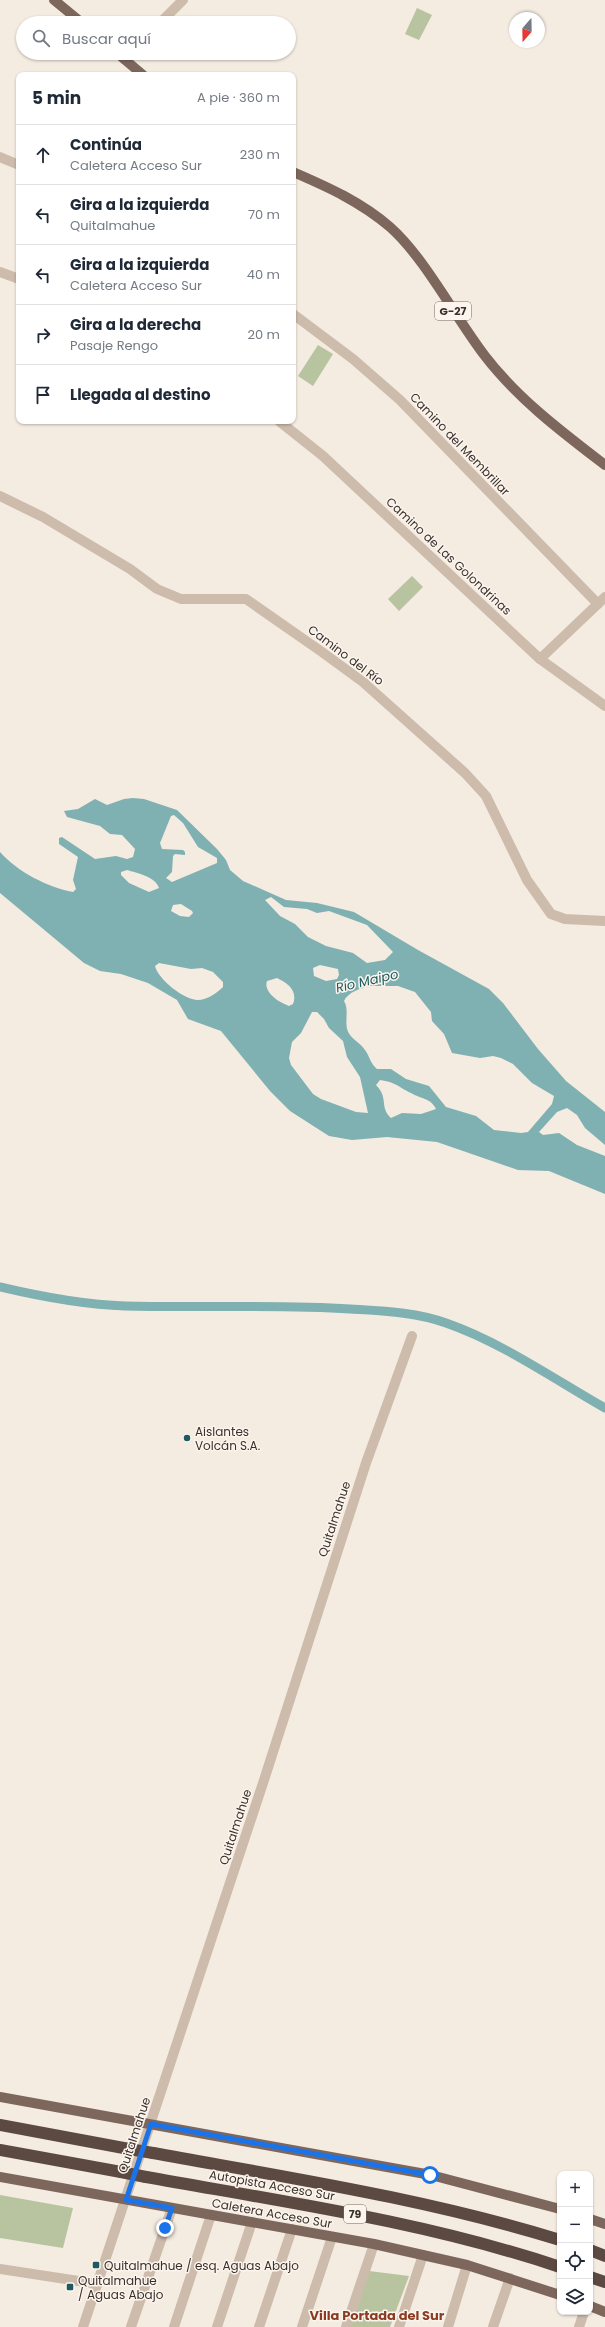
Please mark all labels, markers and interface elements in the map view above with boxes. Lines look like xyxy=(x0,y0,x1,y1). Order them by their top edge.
north arrow xyxy=(509,12,545,48)
search box xyxy=(16,16,296,60)
icon: search xyxy=(30,27,52,49)
text: Buscar aquí xyxy=(62,28,151,49)
text: 5 min xyxy=(32,86,81,110)
text: A pie · 360 m xyxy=(197,88,280,107)
text: Continúa xyxy=(70,134,142,155)
icon: ahead xyxy=(32,144,54,166)
text: 230 m xyxy=(240,145,280,164)
text: Caletera Acceso Sur xyxy=(70,156,202,175)
text: Gira a la izquierda xyxy=(70,194,209,215)
icon: left xyxy=(32,204,54,226)
text: 70 m xyxy=(248,205,280,224)
text: Quitalmahue xyxy=(70,216,155,235)
text: Gira a la izquierda xyxy=(70,254,209,275)
icon: left xyxy=(32,264,54,286)
text: 40 m xyxy=(247,265,280,284)
text: Caletera Acceso Sur xyxy=(70,276,202,295)
road number: G-27 xyxy=(435,302,471,320)
text: Gira a la derecha xyxy=(70,314,201,335)
icon: right xyxy=(32,324,54,346)
text: 20 m xyxy=(247,325,280,344)
text: Pasaje Rengo xyxy=(70,336,158,355)
icon: arrive xyxy=(32,384,54,406)
text: Llegada al destino xyxy=(70,384,211,405)
street label: Camino del Membrillar xyxy=(406,389,514,500)
street label: Camino de Las Golondrinas xyxy=(383,493,515,619)
street label: Camino del Río xyxy=(305,621,388,689)
water label: Río Maipo xyxy=(334,965,400,997)
place label: Aislantes Volcán S.A. xyxy=(195,1423,260,1454)
marker: Aislantes Volcán S.A. xyxy=(182,1433,192,1443)
street label: Quitalmahue xyxy=(314,1479,354,1559)
street label: Quitalmahue xyxy=(215,1787,255,1867)
street label: Quitalmahue xyxy=(114,2095,154,2175)
street label: Autopista Acceso Sur xyxy=(208,2166,337,2205)
route start xyxy=(421,2166,439,2184)
map controls xyxy=(557,2171,593,2315)
button: + xyxy=(557,2171,593,2207)
street label: Caletera Acceso Sur xyxy=(211,2194,334,2232)
road number: 79 xyxy=(344,2205,366,2223)
button: − xyxy=(557,2207,593,2243)
route end xyxy=(156,2219,174,2237)
button: locate xyxy=(557,2243,593,2279)
place label: Quitalmahue / esq. Aguas Abajo xyxy=(104,2257,299,2274)
marker: Quitalmahue / esq. Aguas Abajo xyxy=(91,2260,101,2270)
place label: Quitalmahue / Aguas Abajo xyxy=(78,2272,164,2303)
button: layers xyxy=(557,2279,593,2315)
marker: Quitalmahue / Aguas Abajo xyxy=(65,2282,75,2292)
district label: Villa Portada del Sur xyxy=(310,2306,445,2325)

